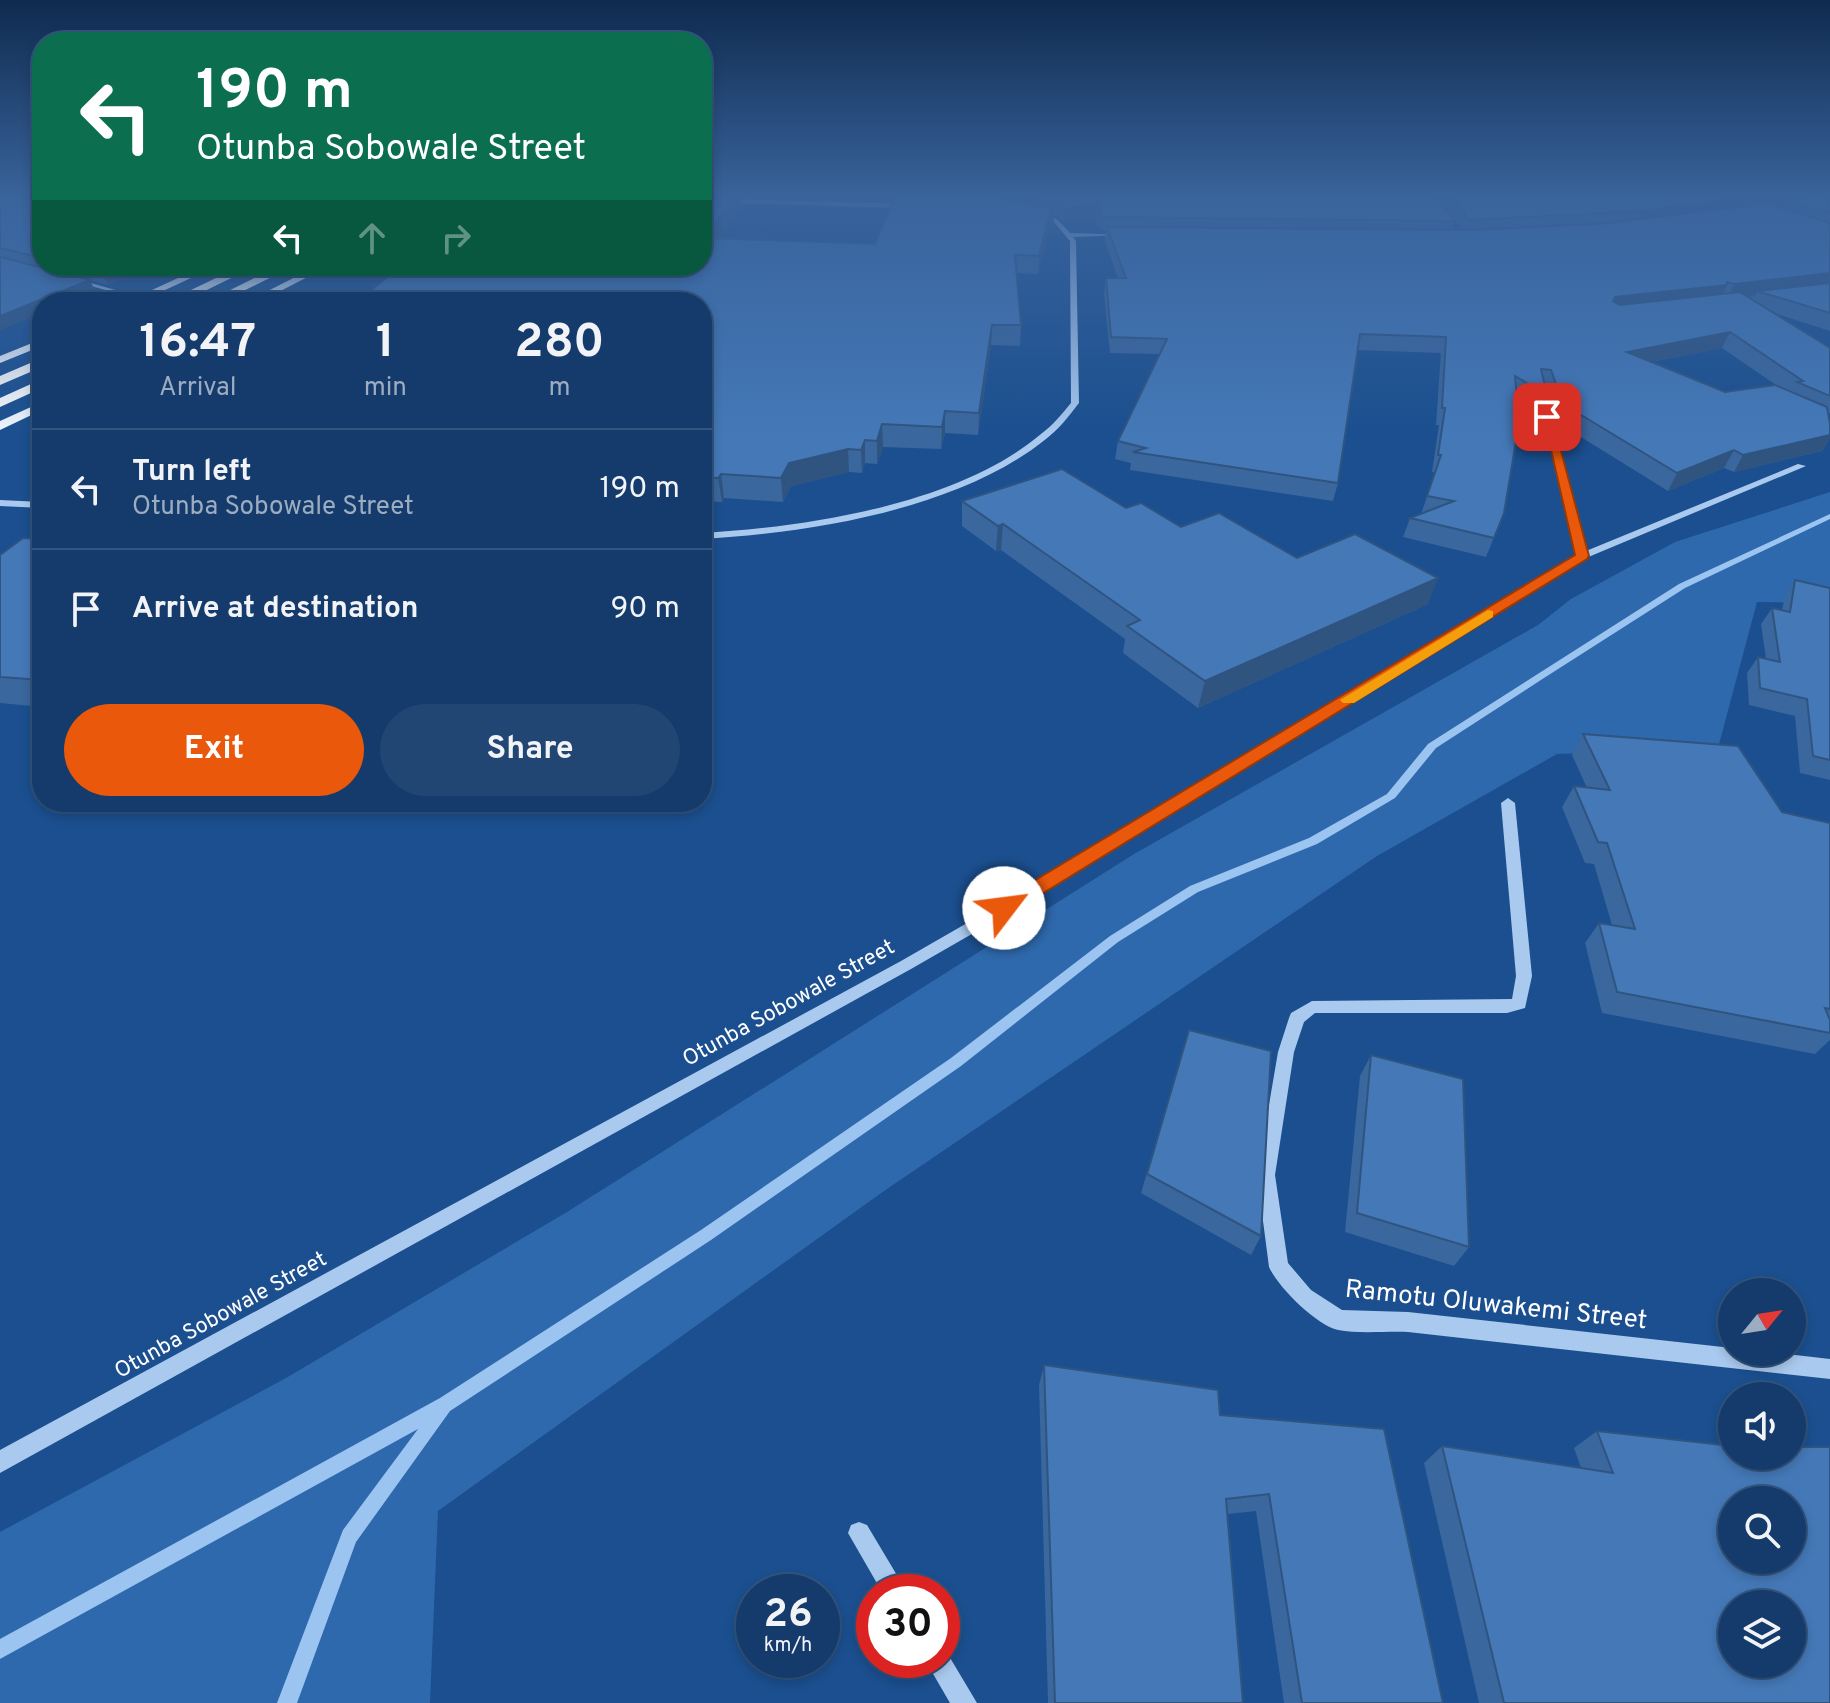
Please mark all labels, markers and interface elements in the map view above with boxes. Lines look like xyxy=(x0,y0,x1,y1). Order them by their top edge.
text: 190 m xyxy=(196,58,353,128)
icon: left xyxy=(64,64,168,168)
text: Otunba Sobowale Street xyxy=(196,127,586,173)
icon: left xyxy=(266,216,310,260)
icon: ahead xyxy=(350,216,394,260)
icon: right xyxy=(434,216,478,260)
text: 16:47 xyxy=(139,314,256,374)
text: 1 xyxy=(376,314,395,374)
text: 280 xyxy=(514,314,605,374)
text: Arrival xyxy=(159,372,237,405)
text: min xyxy=(364,372,407,405)
text: m xyxy=(548,372,570,405)
pin xyxy=(1513,383,1581,451)
icon: arrive xyxy=(1525,395,1569,439)
text: Turn left xyxy=(132,454,252,491)
icon: left xyxy=(64,467,108,511)
text: 190 m xyxy=(599,471,680,508)
text: Otunba Sobowale Street xyxy=(132,491,414,524)
icon: arrive xyxy=(64,587,108,631)
text: Arrive at destination xyxy=(132,591,418,628)
text: 90 m xyxy=(611,591,680,628)
button: Exit xyxy=(64,704,364,796)
button: Share xyxy=(380,704,680,796)
position arrow xyxy=(962,866,1046,950)
street label: Otunba Sobowale Street xyxy=(678,934,900,1074)
street label: Otunba Sobowale Street xyxy=(110,1246,332,1386)
street label: Ramotu Oluwakemi Street xyxy=(1343,1274,1649,1338)
north arrow xyxy=(1718,1278,1806,1366)
map controls xyxy=(1718,1278,1806,1678)
button: sound xyxy=(1718,1382,1806,1470)
button: search xyxy=(1718,1486,1806,1574)
speed limit sign: 30 xyxy=(856,1574,960,1678)
button: layers xyxy=(1718,1590,1806,1678)
text: 26 xyxy=(763,1591,813,1641)
text: km/h xyxy=(764,1633,812,1659)

